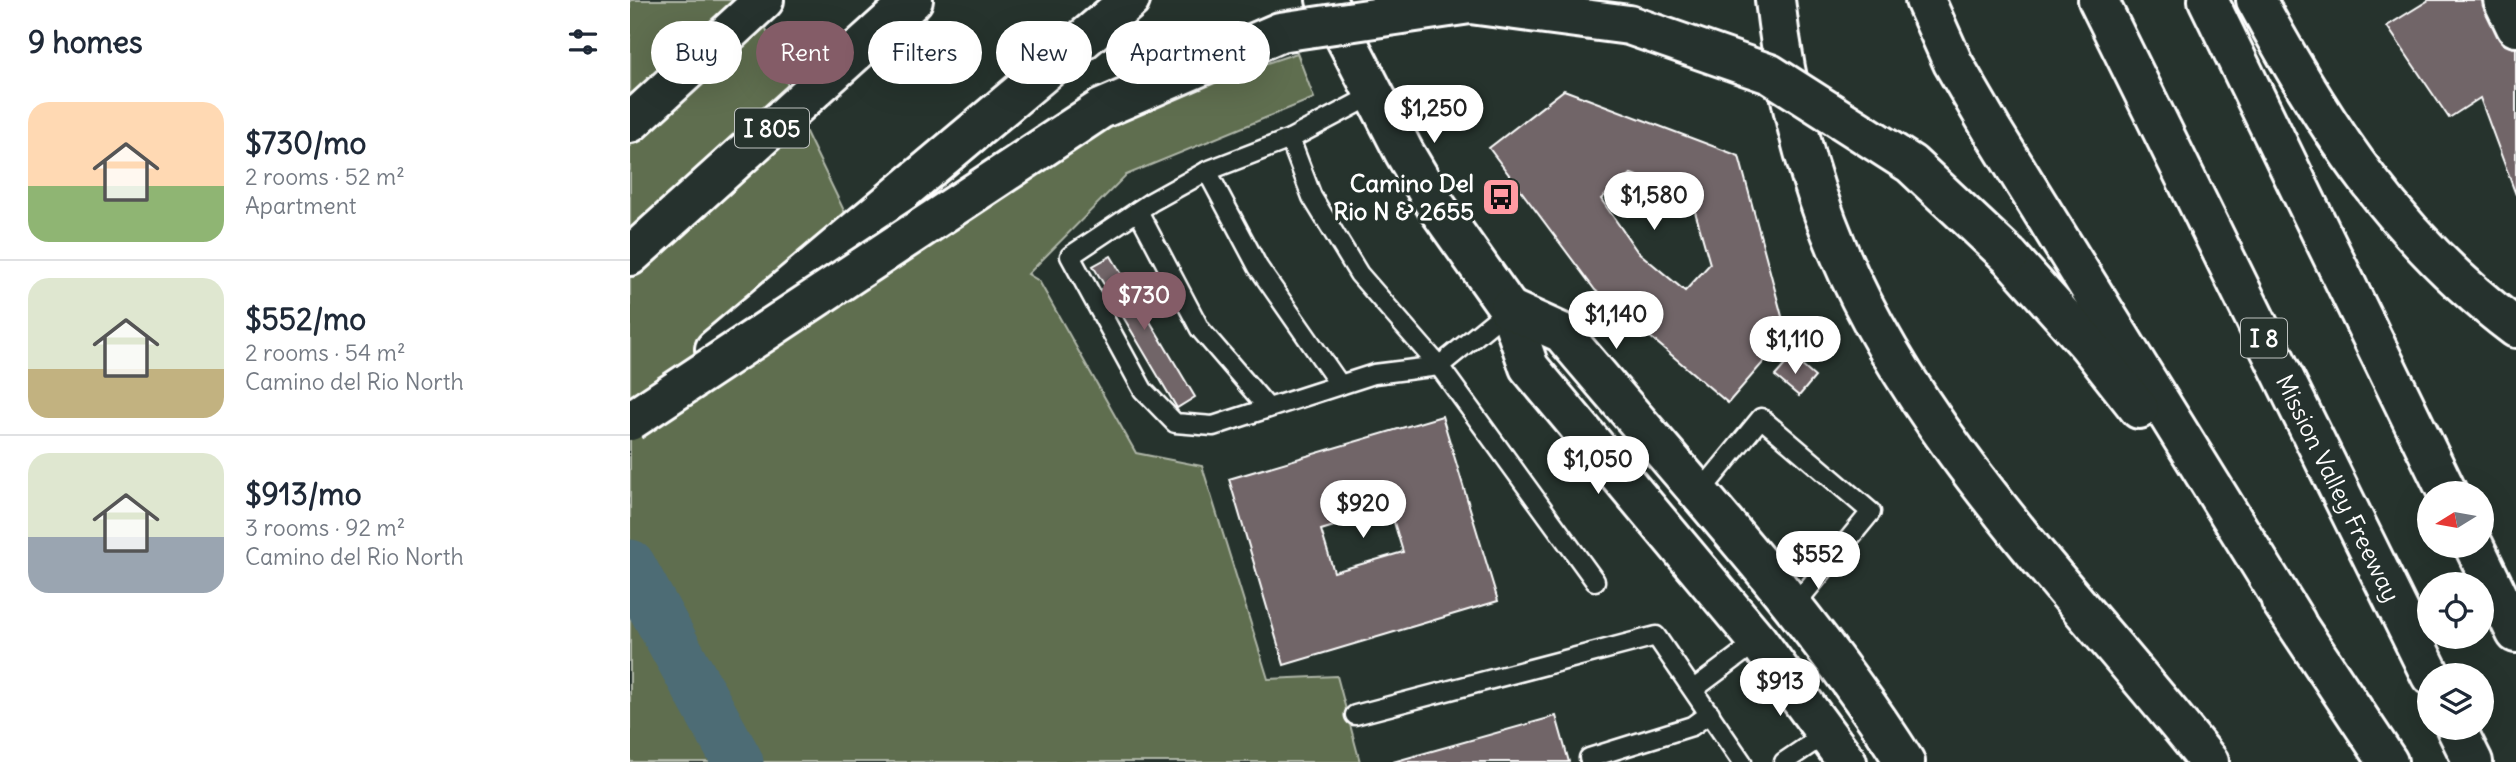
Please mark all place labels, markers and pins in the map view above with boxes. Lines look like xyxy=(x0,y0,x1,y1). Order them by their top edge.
pin: $1,250 xyxy=(1377,86,1491,145)
place label: Camino Del Rio N & 2655 xyxy=(1333,168,1474,226)
pin: $1,580 xyxy=(1597,173,1711,232)
bus stop icon: Camino Del Rio N & 2655 xyxy=(1480,176,1522,218)
pin: $730 xyxy=(1103,272,1185,332)
pin: $1,140 xyxy=(1559,292,1673,351)
pin: $1,110 xyxy=(1738,316,1852,376)
pin: $1,050 xyxy=(1541,436,1655,496)
pin: $920 xyxy=(1322,480,1404,540)
pin: $552 xyxy=(1777,532,1859,591)
pin: $913 xyxy=(1739,658,1821,718)

